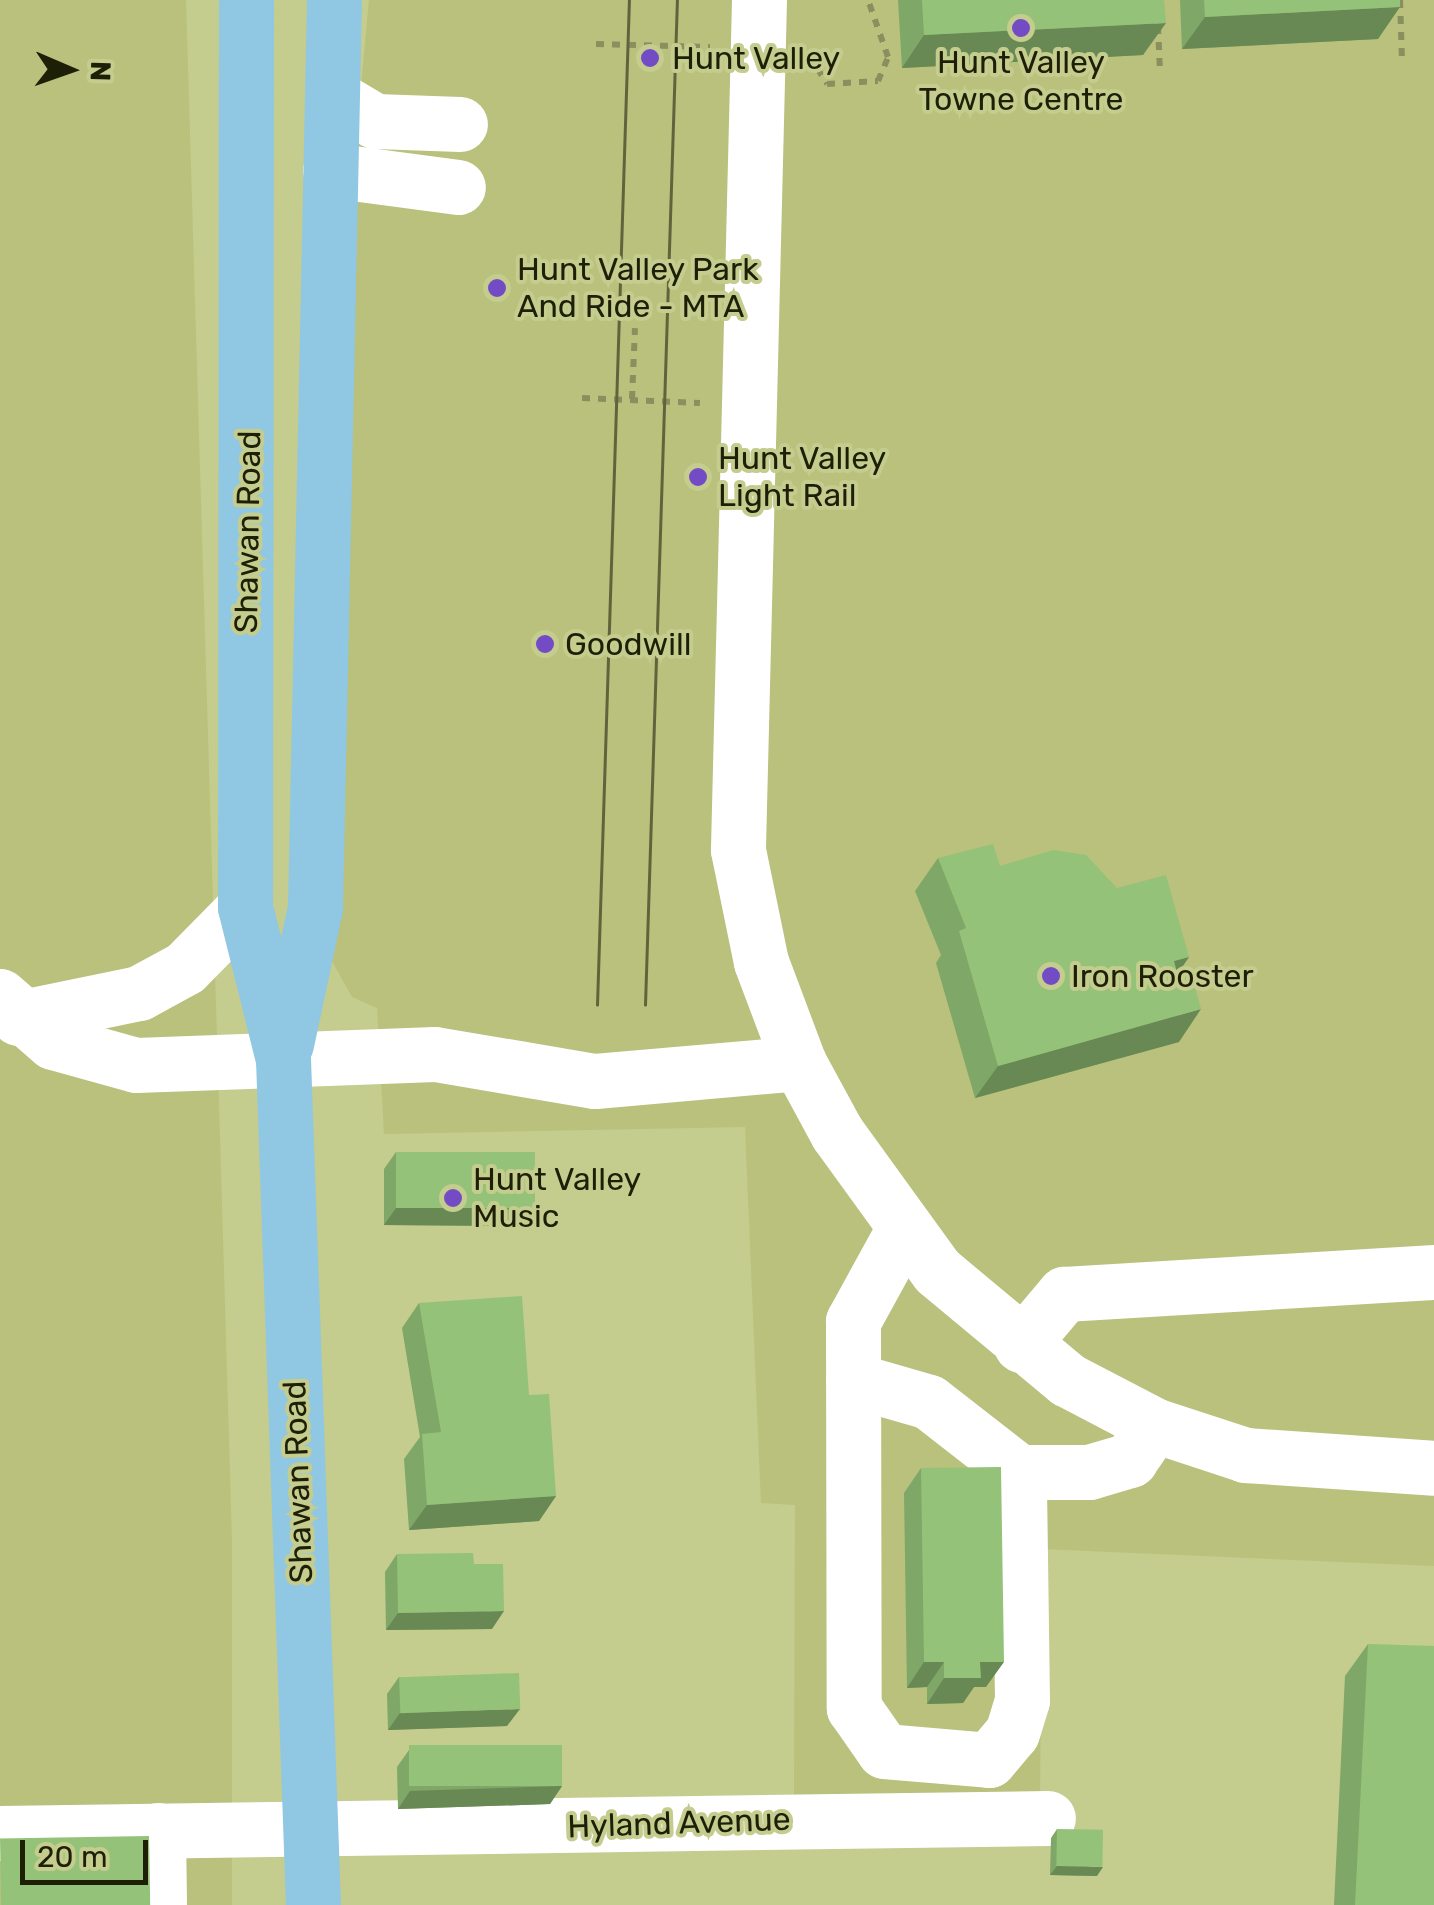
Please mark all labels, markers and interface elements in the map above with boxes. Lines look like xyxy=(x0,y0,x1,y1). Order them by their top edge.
marker: Hunt Valley Towne Centre xyxy=(1010,17,1032,39)
north arrow xyxy=(20,20,120,120)
place label: Hunt Valley xyxy=(672,39,841,77)
place label: Hunt Valley Towne Centre xyxy=(919,44,1123,119)
marker: Hunt Valley xyxy=(637,45,663,71)
text: N xyxy=(84,60,117,82)
place label: Hunt Valley Park And Ride - MTA xyxy=(517,251,760,326)
marker: Hunt Valley Park And Ride - MTA xyxy=(486,277,508,299)
street label: Shawan Road xyxy=(227,430,269,634)
place label: Hunt Valley Light Rail xyxy=(718,440,887,515)
marker: Hunt Valley Light Rail xyxy=(687,466,709,488)
place label: Goodwill xyxy=(565,625,692,663)
marker: Goodwill xyxy=(534,633,556,655)
place label: Iron Rooster xyxy=(1071,957,1254,995)
marker: Iron Rooster xyxy=(1040,965,1062,987)
place label: Hunt Valley Music xyxy=(473,1161,642,1236)
marker: Hunt Valley Music xyxy=(442,1187,464,1209)
street label: Shawan Road xyxy=(275,1380,321,1584)
street label: Hyland Avenue xyxy=(566,1800,792,1846)
scale bar xyxy=(25,1820,152,1882)
text: 20 m xyxy=(37,1839,108,1875)

